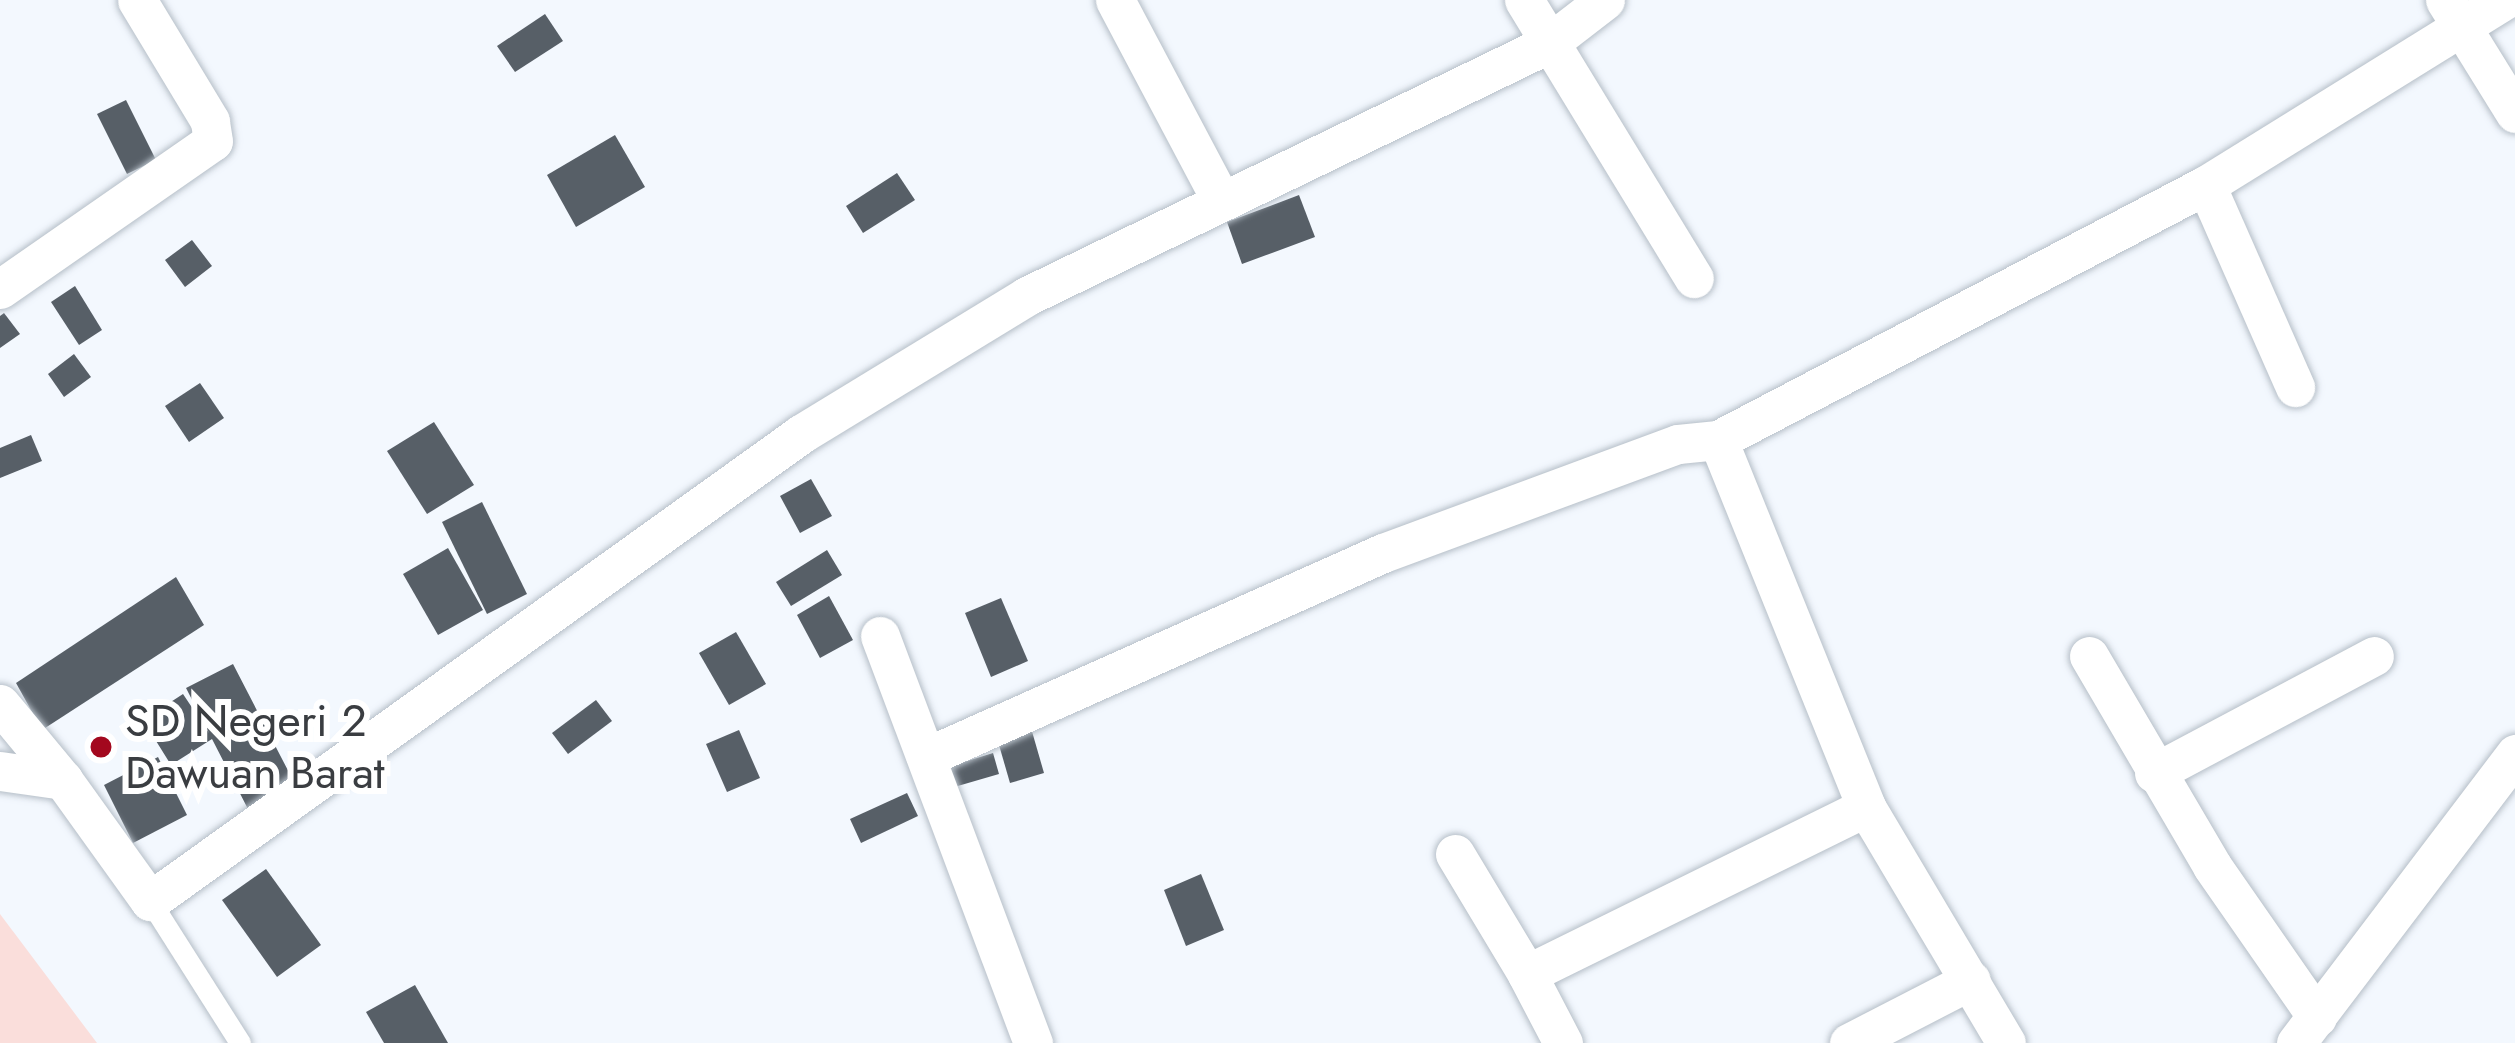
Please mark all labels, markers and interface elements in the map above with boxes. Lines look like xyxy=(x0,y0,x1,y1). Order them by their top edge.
place label: SD Negeri 2 Dawuan Barat xyxy=(125,694,385,800)
marker: SD Negeri 2 Dawuan Barat xyxy=(88,734,114,760)

